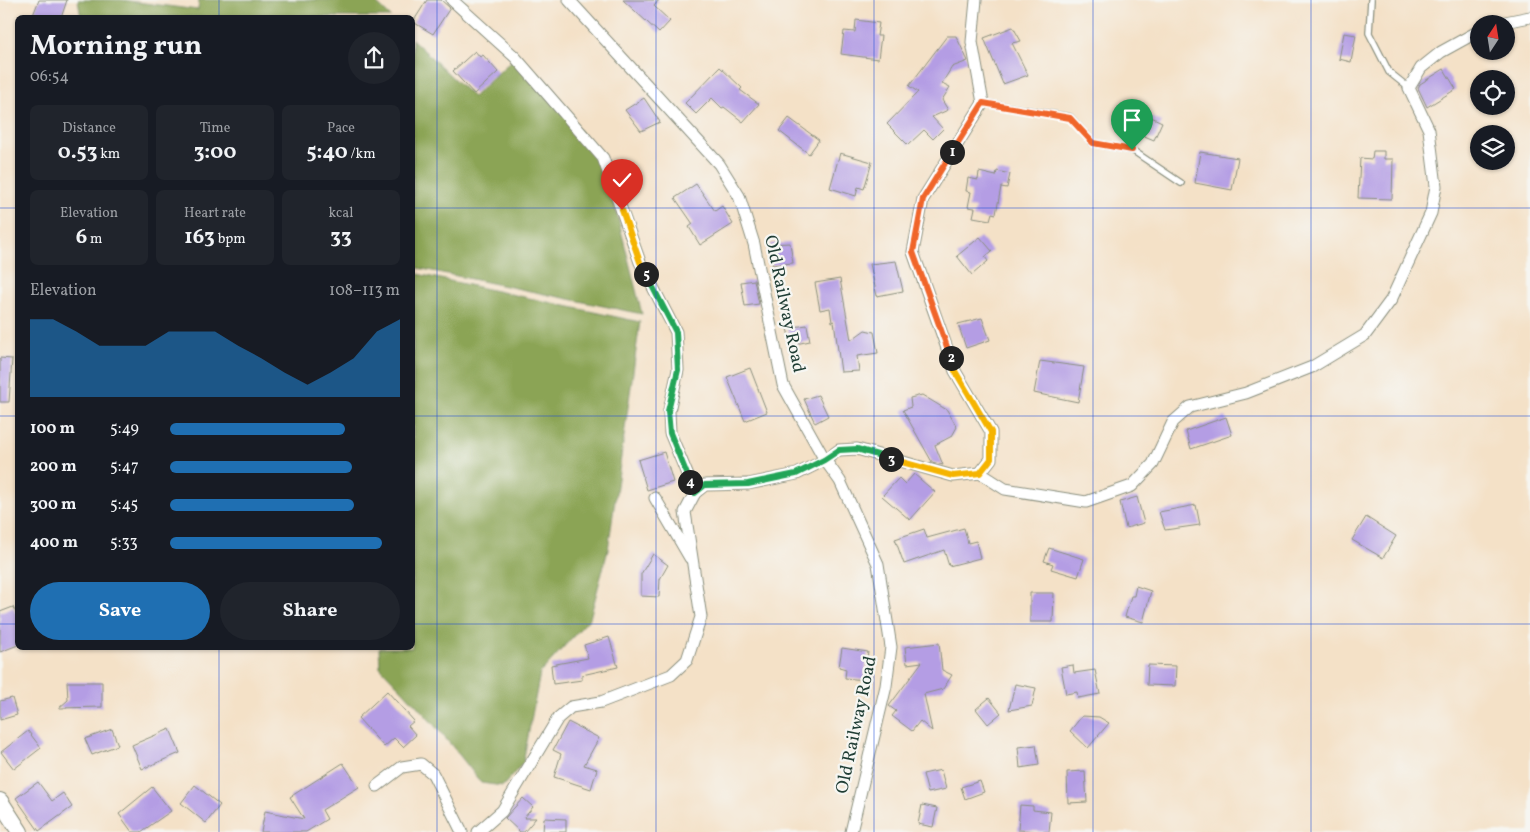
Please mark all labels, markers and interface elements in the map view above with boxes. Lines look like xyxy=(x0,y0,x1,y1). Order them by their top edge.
north arrow xyxy=(1470,15,1515,60)
map controls xyxy=(1470,15,1515,170)
text: Morning run xyxy=(30,27,202,66)
button: share xyxy=(348,32,400,84)
text: 06:54 xyxy=(30,66,69,88)
button: locate xyxy=(1470,70,1515,115)
pin xyxy=(1111,99,1153,150)
icon: arrive xyxy=(1118,106,1146,134)
text: Distance xyxy=(62,119,116,138)
text: Time xyxy=(200,119,230,138)
text: Pace xyxy=(327,119,355,138)
button: layers xyxy=(1470,125,1515,170)
text: 0.53 xyxy=(58,138,97,167)
text: 3:00 xyxy=(194,138,236,167)
text: 5:40 xyxy=(306,138,348,167)
pin: 1 xyxy=(940,140,964,164)
text: 1 xyxy=(950,143,955,162)
text: km xyxy=(97,145,120,164)
text: /km xyxy=(348,145,376,164)
pin xyxy=(601,159,643,210)
icon: check xyxy=(608,166,636,194)
text: Elevation xyxy=(60,204,118,223)
text: Heart rate xyxy=(184,204,246,223)
text: kcal xyxy=(329,204,353,223)
text: 6 xyxy=(76,223,87,252)
text: 163 xyxy=(184,223,215,252)
text: 33 xyxy=(330,223,352,252)
text: m xyxy=(87,230,102,249)
text: bpm xyxy=(215,230,246,249)
street label: Old Railway Road xyxy=(757,233,811,375)
pin: 5 xyxy=(634,262,658,286)
text: 5 xyxy=(643,265,650,284)
text: Elevation xyxy=(30,280,97,302)
text: 108–113 m xyxy=(329,280,400,302)
pin: 2 xyxy=(938,346,964,370)
text: 2 xyxy=(948,349,955,368)
text: 100 m xyxy=(30,418,75,440)
text: 5:49 xyxy=(110,418,139,440)
pin: 3 xyxy=(878,446,904,472)
text: 3 xyxy=(888,450,895,469)
text: 200 m xyxy=(30,456,77,478)
text: 5:47 xyxy=(110,456,139,478)
pin: 4 xyxy=(678,470,702,494)
text: 4 xyxy=(686,473,695,492)
text: 300 m xyxy=(30,494,76,516)
text: 5:45 xyxy=(110,494,138,516)
text: 400 m xyxy=(30,532,78,554)
text: 5:33 xyxy=(110,532,138,554)
button: Save xyxy=(30,582,210,640)
button: Share xyxy=(220,582,400,640)
street label: Old Railway Road xyxy=(830,654,884,796)

